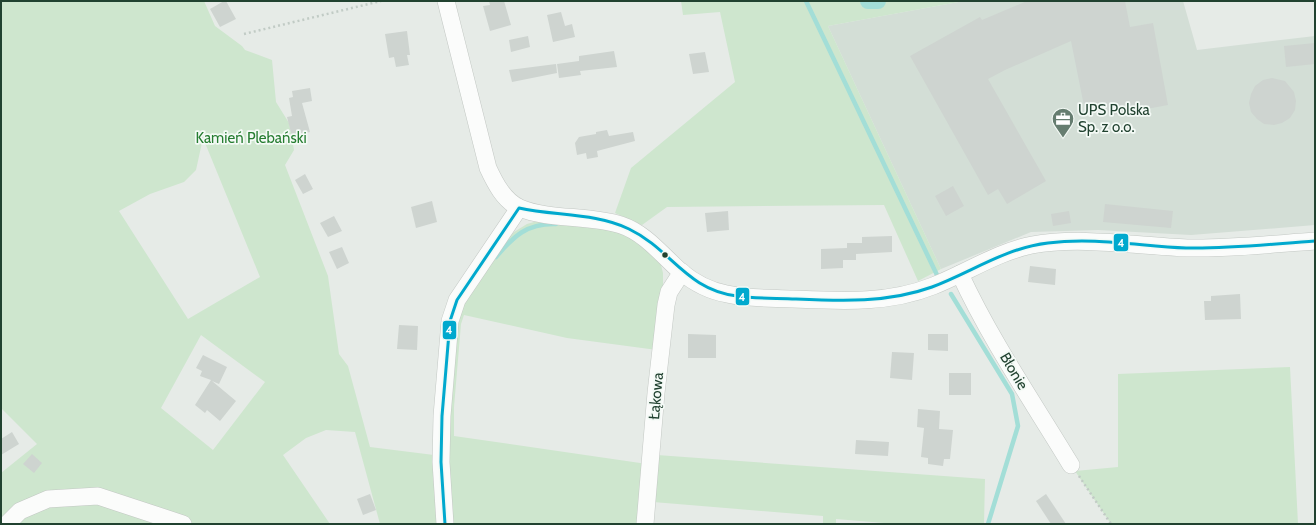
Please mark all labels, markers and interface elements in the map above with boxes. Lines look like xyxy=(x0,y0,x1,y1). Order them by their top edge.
place label: UPS Polska Sp. z o.o. xyxy=(1078,101,1151,136)
office icon: UPS Polska Sp. z o.o. xyxy=(1050,106,1076,139)
park label: Kamień Plebański xyxy=(195,129,307,147)
line badge: 4 xyxy=(1113,233,1129,252)
text: 4 xyxy=(1118,236,1125,250)
unlabelled marker xyxy=(660,250,670,260)
line badge: 4 xyxy=(735,287,750,306)
text: 4 xyxy=(739,290,746,304)
line badge: 4 xyxy=(442,320,457,340)
text: 4 xyxy=(446,323,453,337)
street label: Błonie xyxy=(996,349,1032,393)
street label: Łąkowa xyxy=(645,371,667,420)

